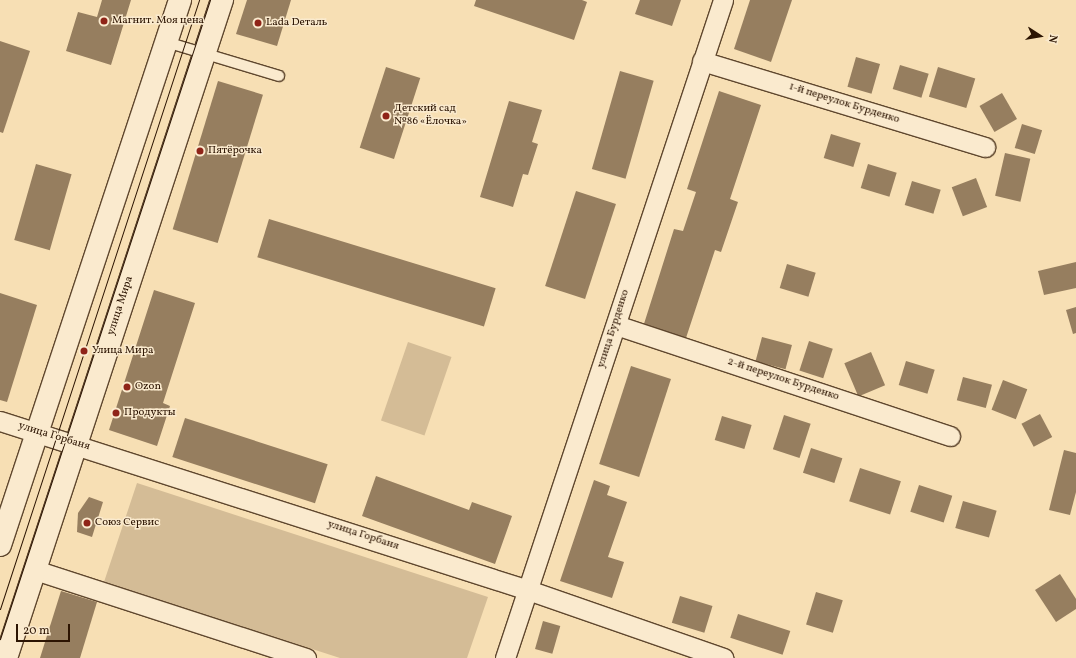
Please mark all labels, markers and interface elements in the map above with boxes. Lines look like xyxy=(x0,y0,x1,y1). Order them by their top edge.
place label: Магнит. Моя цена xyxy=(112,14,204,28)
marker: Магнит. Моя цена xyxy=(99,16,109,26)
place label: Lada Dеталь xyxy=(266,16,327,30)
north arrow xyxy=(1020,16,1060,56)
marker: Lada Dеталь xyxy=(253,18,263,28)
text: N xyxy=(1044,33,1060,44)
street label: 1-й переулок Бурденко xyxy=(787,81,901,127)
place label: Детский сад №86 «Ёлочка» xyxy=(394,103,467,129)
marker: Детский сад №86 «Ёлочка» xyxy=(381,111,391,121)
place label: Пятёрочка xyxy=(208,144,262,158)
marker: Пятёрочка xyxy=(195,146,205,156)
street label: улица Мира xyxy=(105,275,137,337)
street label: улица Бурденко xyxy=(595,288,633,370)
place label: Улица Мира xyxy=(92,344,154,358)
marker: Улица Мира xyxy=(79,346,89,356)
street label: 2-й переулок Бурденко xyxy=(725,356,841,404)
place label: Ozon xyxy=(135,380,161,394)
marker: Ozon xyxy=(122,382,132,392)
place label: Продукты xyxy=(124,406,176,420)
marker: Продукты xyxy=(111,408,121,418)
street label: улица Горбаня xyxy=(17,420,91,454)
place label: Союз Сервис xyxy=(95,516,159,530)
marker: Союз Сервис xyxy=(82,518,92,528)
street label: улица Горбаня xyxy=(326,518,400,554)
scale bar xyxy=(18,616,72,642)
text: 20 m xyxy=(23,623,50,639)

